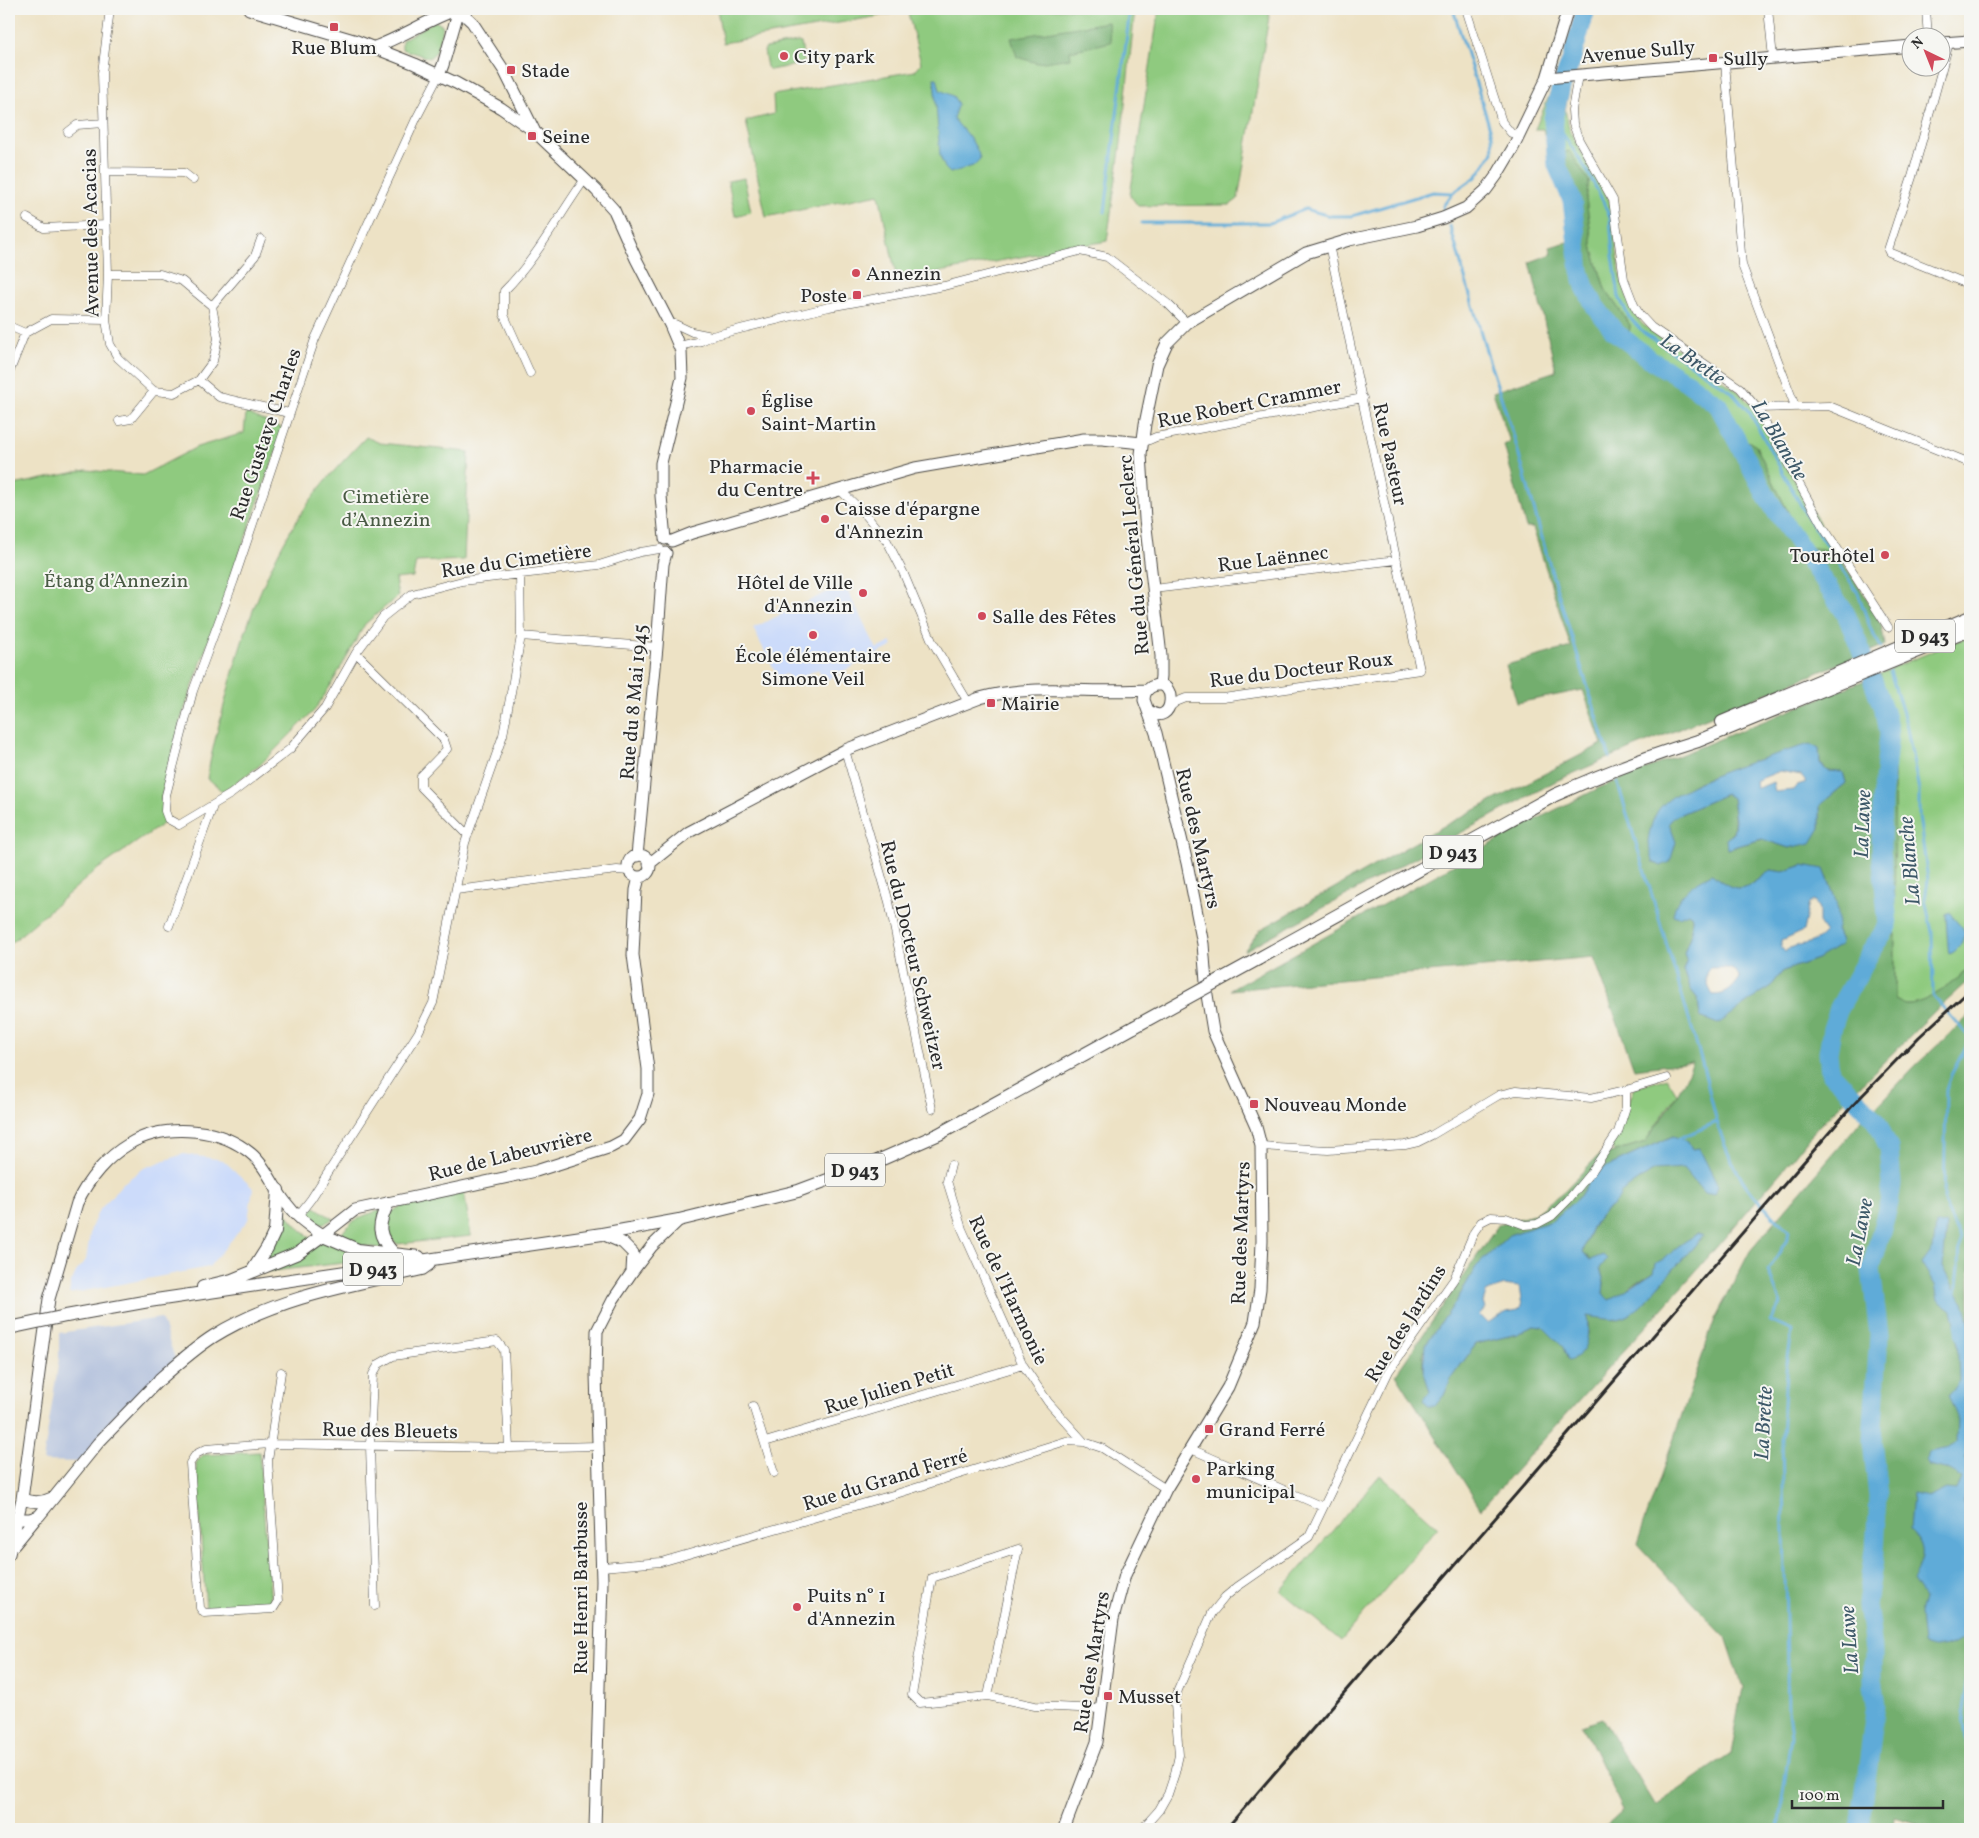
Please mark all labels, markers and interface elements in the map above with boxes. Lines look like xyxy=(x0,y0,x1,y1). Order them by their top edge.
marker: Rue Blum xyxy=(328,21,340,33)
north arrow xyxy=(1902,28,1952,78)
text: N xyxy=(1908,33,1928,54)
street label: Avenue Sully xyxy=(1580,34,1697,72)
place label: Rue Blum xyxy=(291,35,377,63)
place label: City park xyxy=(794,44,875,72)
place label: Sully xyxy=(1723,46,1768,74)
marker: City park xyxy=(778,50,790,62)
marker: Sully xyxy=(1707,52,1719,64)
place label: Stade xyxy=(521,58,570,86)
marker: Stade xyxy=(505,64,517,76)
place label: Seine xyxy=(542,124,590,152)
marker: Seine xyxy=(526,130,538,142)
street label: Avenue des Acacias xyxy=(77,148,107,318)
place label: Annezin xyxy=(866,261,941,289)
marker: Annezin xyxy=(850,267,862,279)
place label: Poste xyxy=(800,283,847,311)
marker: Poste xyxy=(851,289,863,301)
water label: La Brette xyxy=(1654,327,1731,393)
street label: Rue Gustave Charles xyxy=(224,345,310,525)
street label: Rue Robert Crammer xyxy=(1155,373,1344,437)
place label: Église Saint-Martin xyxy=(761,388,877,439)
water label: La Blanche xyxy=(1743,395,1814,487)
street label: Rue Pasteur xyxy=(1364,400,1414,508)
marker: Église Saint-Martin xyxy=(745,405,757,417)
place label: Pharmacie du Centre xyxy=(709,454,803,505)
street label: Rue du Général Leclerc xyxy=(1112,454,1158,656)
marker: Pharmacie du Centre xyxy=(807,472,819,484)
park label: Cimetière d’Annezin xyxy=(341,484,431,535)
place label: Caisse d'épargne d'Annezin xyxy=(835,496,980,547)
marker: Caisse d'épargne d'Annezin xyxy=(819,513,831,525)
street label: Rue du Cimetière xyxy=(439,538,593,586)
street label: Rue Laënnec xyxy=(1216,539,1330,581)
place label: Tourhôtel xyxy=(1790,543,1875,571)
marker: Tourhôtel xyxy=(1879,549,1891,561)
park label: Étang d’Annezin xyxy=(44,568,188,596)
place label: Hôtel de Ville d'Annezin xyxy=(737,570,853,621)
marker: Hôtel de Ville d'Annezin xyxy=(857,587,869,599)
place label: Salle des Fêtes xyxy=(992,604,1116,632)
marker: Salle des Fêtes xyxy=(976,610,988,622)
road number: D 943 xyxy=(1895,620,1955,652)
street label: Rue du 8 Mai 1945 xyxy=(614,623,656,781)
marker: École élémentaire Simone Veil xyxy=(807,629,819,641)
place label: École élémentaire Simone Veil xyxy=(735,643,891,694)
street label: Rue du Docteur Roux xyxy=(1208,646,1395,696)
place label: Mairie xyxy=(1001,691,1059,719)
marker: Mairie xyxy=(985,697,997,709)
street label: Rue des Martyrs xyxy=(1167,765,1227,912)
water label: La Lawe xyxy=(1848,789,1879,859)
water label: La Blanche xyxy=(1892,815,1929,907)
road number: D 943 xyxy=(1423,836,1483,869)
street label: Rue du Docteur Schweitzer xyxy=(872,838,952,1073)
place label: Nouveau Monde xyxy=(1264,1092,1407,1120)
marker: Nouveau Monde xyxy=(1248,1098,1260,1110)
street label: Rue de Labeuvrière xyxy=(426,1122,595,1190)
road number: D 943 xyxy=(825,1154,885,1186)
street label: Rue des Martyrs xyxy=(1226,1161,1258,1305)
water label: La Lawe xyxy=(1840,1196,1881,1269)
street label: Rue de l'Harmonie xyxy=(960,1211,1054,1370)
road number: D 943 xyxy=(343,1252,403,1286)
street label: Rue des Jardins xyxy=(1359,1260,1454,1389)
street label: Rue Julien Petit xyxy=(821,1357,958,1423)
water label: La Brette xyxy=(1748,1385,1781,1461)
street label: Rue des Bleuets xyxy=(322,1417,458,1447)
place label: Grand Ferré xyxy=(1219,1417,1325,1445)
marker: Grand Ferré xyxy=(1203,1423,1215,1435)
street label: Rue du Grand Ferré xyxy=(800,1443,972,1519)
place label: Parking municipal xyxy=(1206,1456,1295,1507)
marker: Parking municipal xyxy=(1190,1473,1202,1485)
street label: Rue Henri Barbusse xyxy=(568,1502,596,1674)
place label: Puits n° 1 d'Annezin xyxy=(807,1583,896,1634)
street label: Rue des Martyrs xyxy=(1068,1589,1118,1735)
marker: Puits n° 1 d'Annezin xyxy=(791,1601,803,1613)
water label: La Lawe xyxy=(1834,1604,1867,1675)
place label: Musset xyxy=(1118,1684,1181,1712)
marker: Musset xyxy=(1102,1690,1114,1702)
scale bar xyxy=(1792,1778,1943,1810)
text: 100 m xyxy=(1799,1786,1839,1807)

